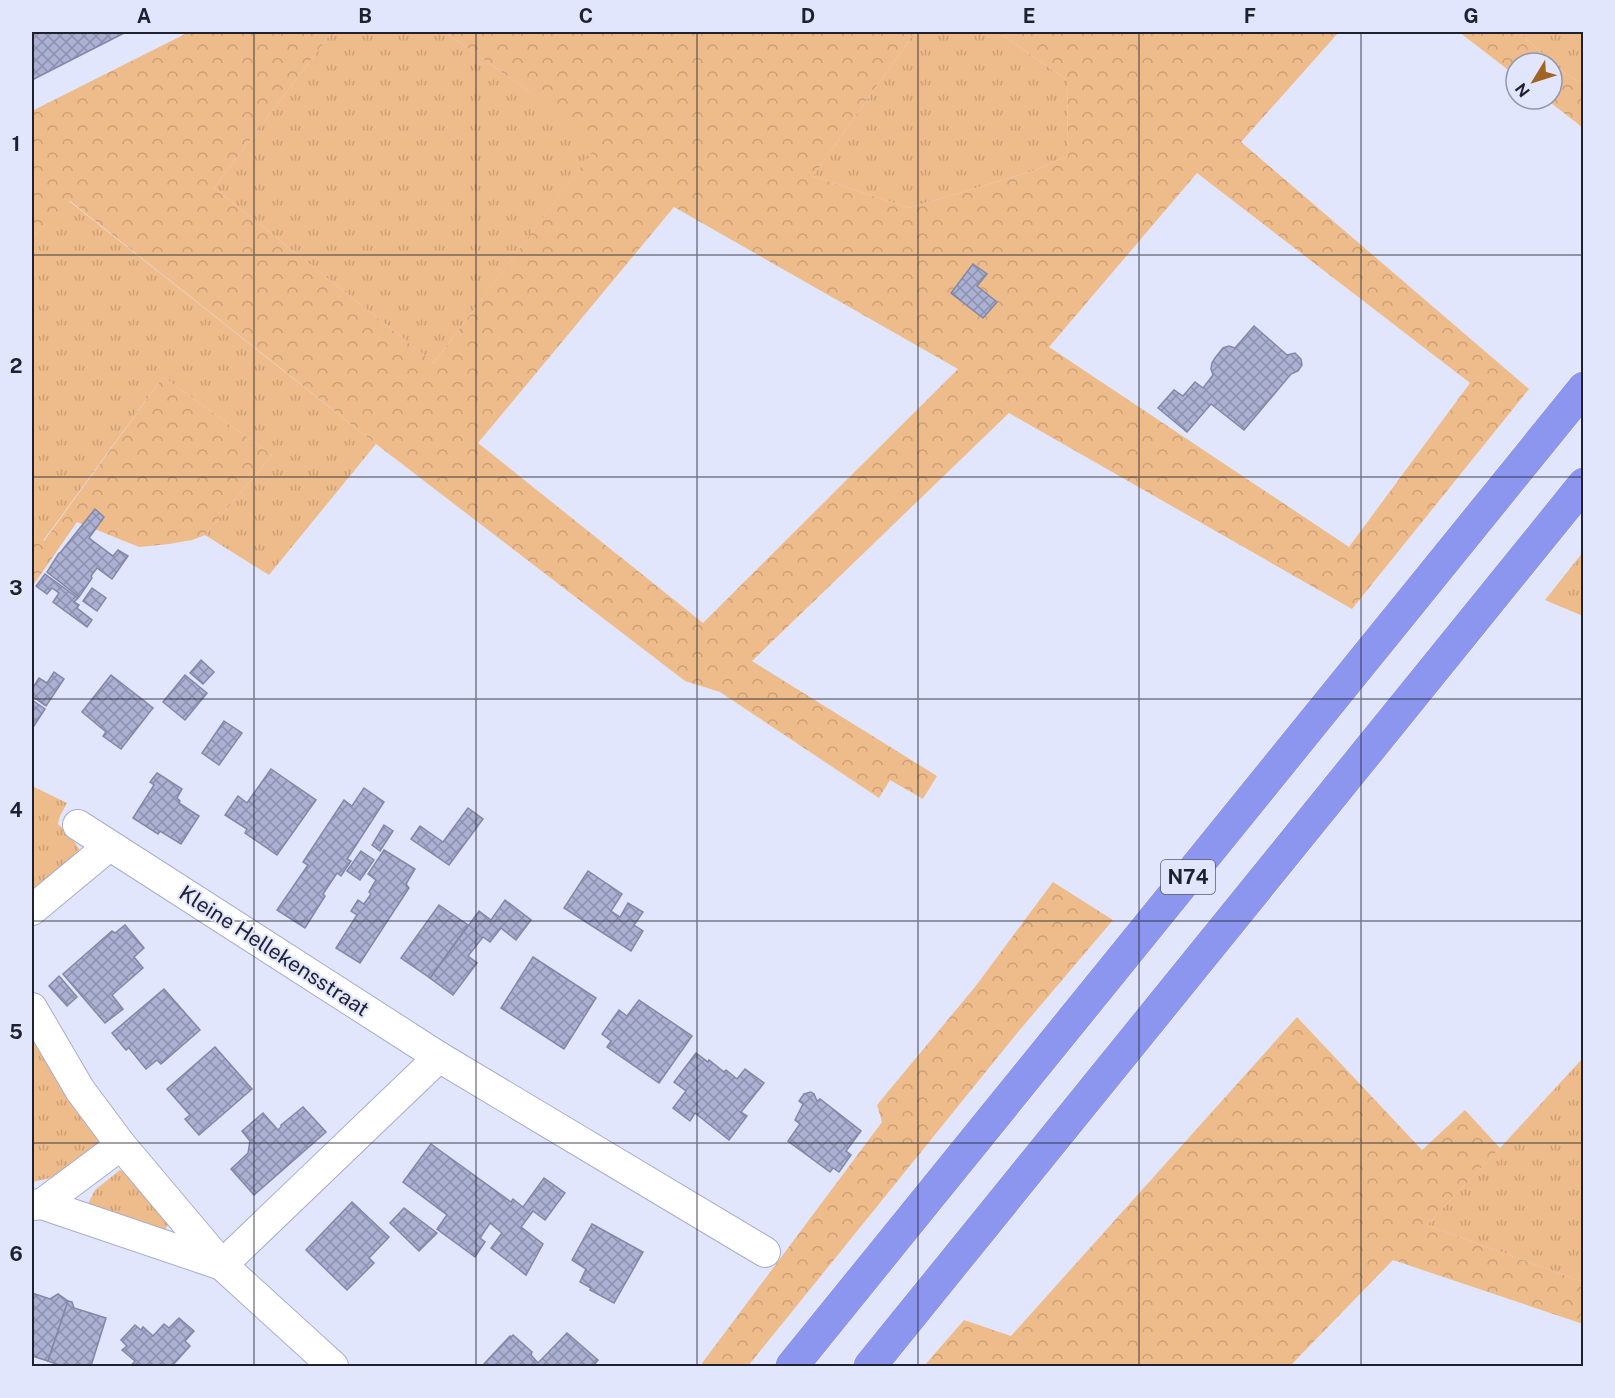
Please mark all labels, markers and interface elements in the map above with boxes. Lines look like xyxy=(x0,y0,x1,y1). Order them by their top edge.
text: A xyxy=(137,4,151,28)
text: B xyxy=(358,4,372,28)
text: C xyxy=(579,4,593,28)
text: D xyxy=(801,4,815,28)
text: E xyxy=(1023,4,1035,28)
text: F xyxy=(1244,4,1256,28)
text: G xyxy=(1463,4,1479,28)
north arrow xyxy=(1504,51,1564,111)
text: N xyxy=(1511,79,1534,101)
text: 1 xyxy=(12,132,20,156)
text: 2 xyxy=(10,354,22,378)
text: 3 xyxy=(9,576,23,600)
text: 4 xyxy=(9,798,23,822)
road number: N74 xyxy=(1161,860,1215,894)
street label: Kleine Hellekensstraat xyxy=(175,880,374,1021)
text: 5 xyxy=(9,1020,23,1044)
text: 6 xyxy=(9,1242,23,1266)

